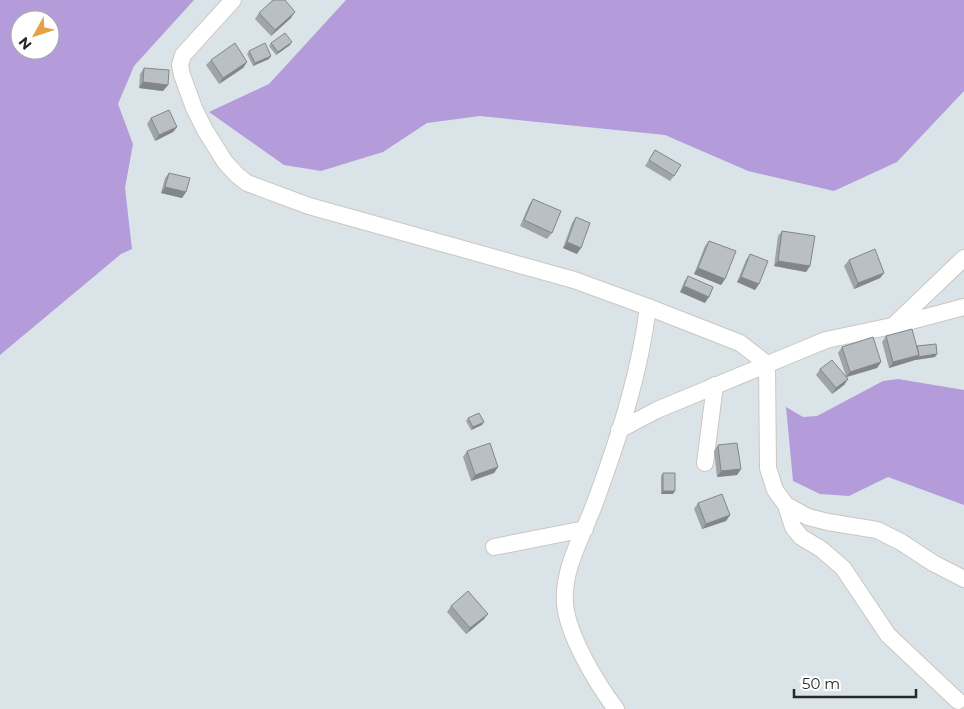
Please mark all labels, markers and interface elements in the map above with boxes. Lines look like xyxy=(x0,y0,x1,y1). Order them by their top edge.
north arrow xyxy=(10,10,60,60)
text: N xyxy=(15,33,36,53)
scale bar xyxy=(794,666,916,698)
text: 50 m xyxy=(802,674,840,693)

